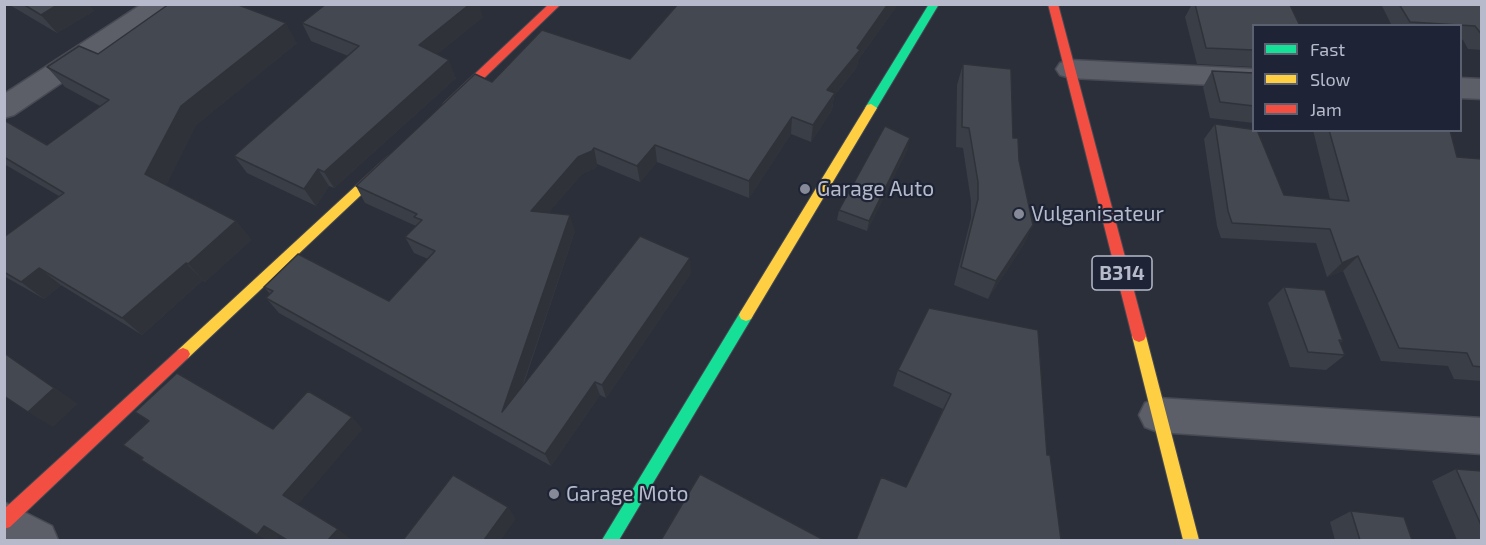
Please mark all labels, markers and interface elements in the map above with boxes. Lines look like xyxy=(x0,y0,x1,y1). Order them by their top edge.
legend xyxy=(1252,24,1462,132)
text: Fast xyxy=(1310,38,1345,60)
text: Slow xyxy=(1310,68,1350,90)
text: Jam xyxy=(1310,98,1342,120)
place label: Garage Auto xyxy=(817,176,934,202)
marker: Garage Auto xyxy=(798,182,812,196)
place label: Vulganisateur xyxy=(1031,201,1164,227)
marker: Vulganisateur xyxy=(1012,207,1026,221)
road number: B314 xyxy=(1092,256,1152,290)
place label: Garage Moto xyxy=(566,481,689,507)
marker: Garage Moto xyxy=(547,487,561,501)

